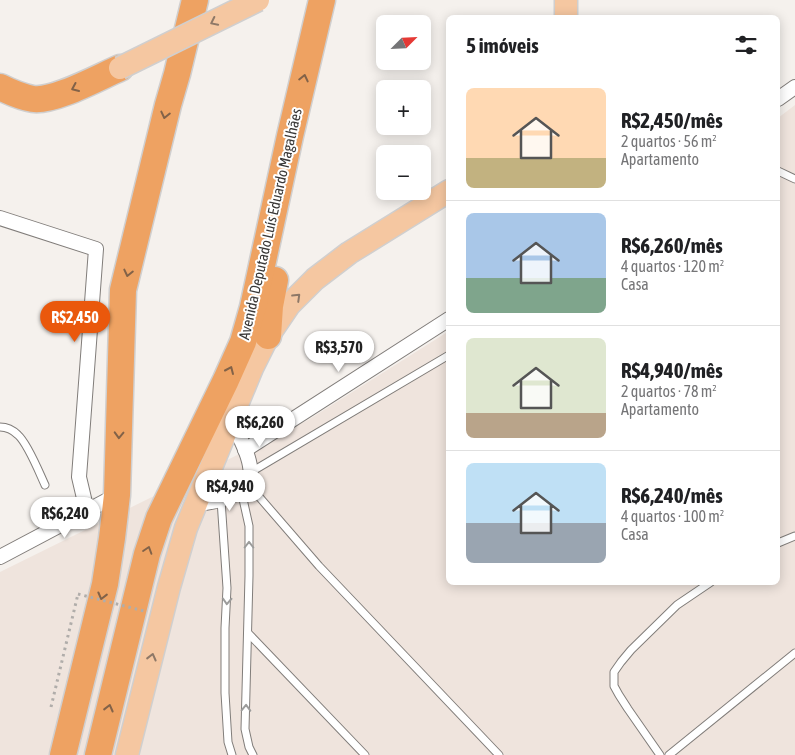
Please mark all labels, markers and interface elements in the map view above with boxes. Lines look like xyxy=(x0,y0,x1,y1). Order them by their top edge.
north arrow xyxy=(376,15,431,70)
map controls xyxy=(376,15,431,200)
one-way arrow xyxy=(210,16,219,26)
icon: filters xyxy=(732,31,760,59)
text: 5 imóveis xyxy=(466,33,539,57)
one-way arrow xyxy=(298,73,309,82)
button: + xyxy=(376,80,431,135)
one-way arrow xyxy=(71,82,80,93)
street label: Avenida Deputado Luís Eduardo Magalhães xyxy=(235,107,305,341)
icon: home xyxy=(506,108,566,168)
text: R$2,450/mês xyxy=(621,108,723,132)
one-way arrow xyxy=(160,110,171,119)
text: 2 quartos · 56 m² xyxy=(621,132,717,150)
button: − xyxy=(376,145,431,200)
text: Apartamento xyxy=(621,150,699,168)
icon: home xyxy=(506,233,566,293)
text: R$6,260/mês xyxy=(621,233,723,257)
text: 4 quartos · 120 m² xyxy=(621,257,724,275)
one-way arrow xyxy=(123,268,133,276)
text: Casa xyxy=(621,275,649,293)
one-way arrow xyxy=(291,294,300,303)
pin: R$2,450 xyxy=(29,300,121,343)
text: R$2,450 xyxy=(51,308,99,326)
pin: R$3,570 xyxy=(293,330,385,373)
text: R$3,570 xyxy=(315,338,363,356)
icon: home xyxy=(506,358,566,418)
text: R$4,940/mês xyxy=(621,358,723,382)
one-way arrow xyxy=(224,366,235,375)
text: 2 quartos · 78 m² xyxy=(621,382,717,400)
text: Apartamento xyxy=(621,400,699,418)
pin: R$6,260 xyxy=(214,406,306,448)
text: R$6,260 xyxy=(236,413,284,431)
one-way arrow xyxy=(114,432,124,439)
pin: R$4,940 xyxy=(184,470,276,512)
text: R$4,940 xyxy=(206,477,254,495)
icon: home xyxy=(506,483,566,543)
text: R$6,240/mês xyxy=(621,483,723,507)
pin: R$6,240 xyxy=(19,496,111,539)
text: R$6,240 xyxy=(41,504,89,522)
text: 4 quartos · 100 m² xyxy=(621,507,724,525)
text: Casa xyxy=(621,525,649,543)
one-way arrow xyxy=(244,541,254,548)
one-way arrow xyxy=(143,546,153,555)
one-way arrow xyxy=(97,592,108,601)
one-way arrow xyxy=(221,597,232,605)
one-way arrow xyxy=(146,653,156,661)
one-way arrow xyxy=(103,703,114,712)
one-way arrow xyxy=(241,703,251,711)

